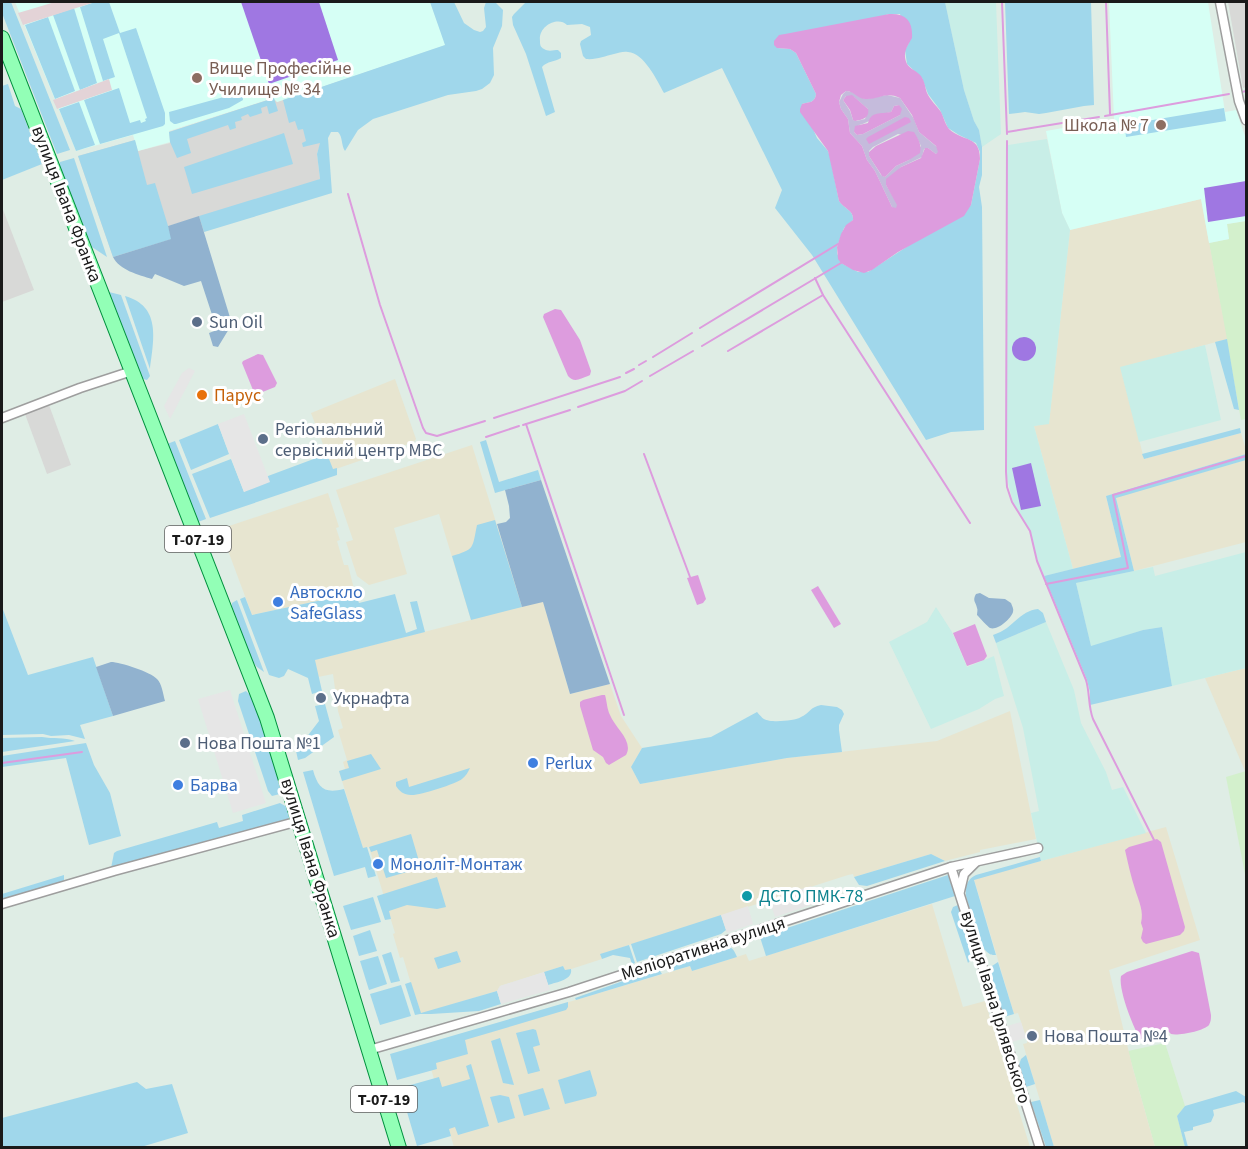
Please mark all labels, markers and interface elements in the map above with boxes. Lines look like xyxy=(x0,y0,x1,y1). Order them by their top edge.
place label: Вище Професійне Училище № 34 xyxy=(209,56,351,102)
marker: Вище Професійне Училище № 34 xyxy=(190,71,204,85)
place label: Школа № 7 xyxy=(1064,113,1149,138)
marker: Школа № 7 xyxy=(1154,118,1168,132)
street label: вулиця Івана Франка xyxy=(25,122,108,286)
place label: Sun Oil xyxy=(209,310,263,335)
marker: Sun Oil xyxy=(190,315,204,329)
place label: Парус xyxy=(214,383,261,408)
marker: Парус xyxy=(195,388,209,402)
place label: Регіональний сервісний центр МВС xyxy=(275,417,443,463)
marker: Регіональний сервісний центр МВС xyxy=(256,432,270,446)
road number: Т-07-19 xyxy=(165,526,231,552)
place label: Автоскло SafeGlass xyxy=(290,580,363,626)
marker: Автоскло SafeGlass xyxy=(271,595,285,609)
place label: Укрнафта xyxy=(333,686,410,711)
marker: Укрнафта xyxy=(314,691,328,705)
place label: Нова Пошта №1 xyxy=(197,731,321,756)
marker: Нова Пошта №1 xyxy=(178,736,192,750)
place label: Perlux xyxy=(545,751,592,776)
marker: Perlux xyxy=(526,756,540,770)
place label: Барва xyxy=(190,773,238,798)
street label: вулиця Івана Франка xyxy=(274,775,347,941)
marker: Барва xyxy=(171,778,185,792)
place label: Моноліт-Монтаж xyxy=(390,852,523,877)
marker: Моноліт-Монтаж xyxy=(371,857,385,871)
place label: ДСТО ПМК-78 xyxy=(759,884,863,909)
marker: ДСТО ПМК-78 xyxy=(740,889,754,903)
street label: вулиця Івана Ірлявського xyxy=(954,908,1037,1107)
street label: Меліоративна вулиця xyxy=(618,910,788,987)
place label: Нова Пошта №4 xyxy=(1044,1024,1168,1049)
marker: Нова Пошта №4 xyxy=(1025,1029,1039,1043)
road number: Т-07-19 xyxy=(351,1086,417,1112)

